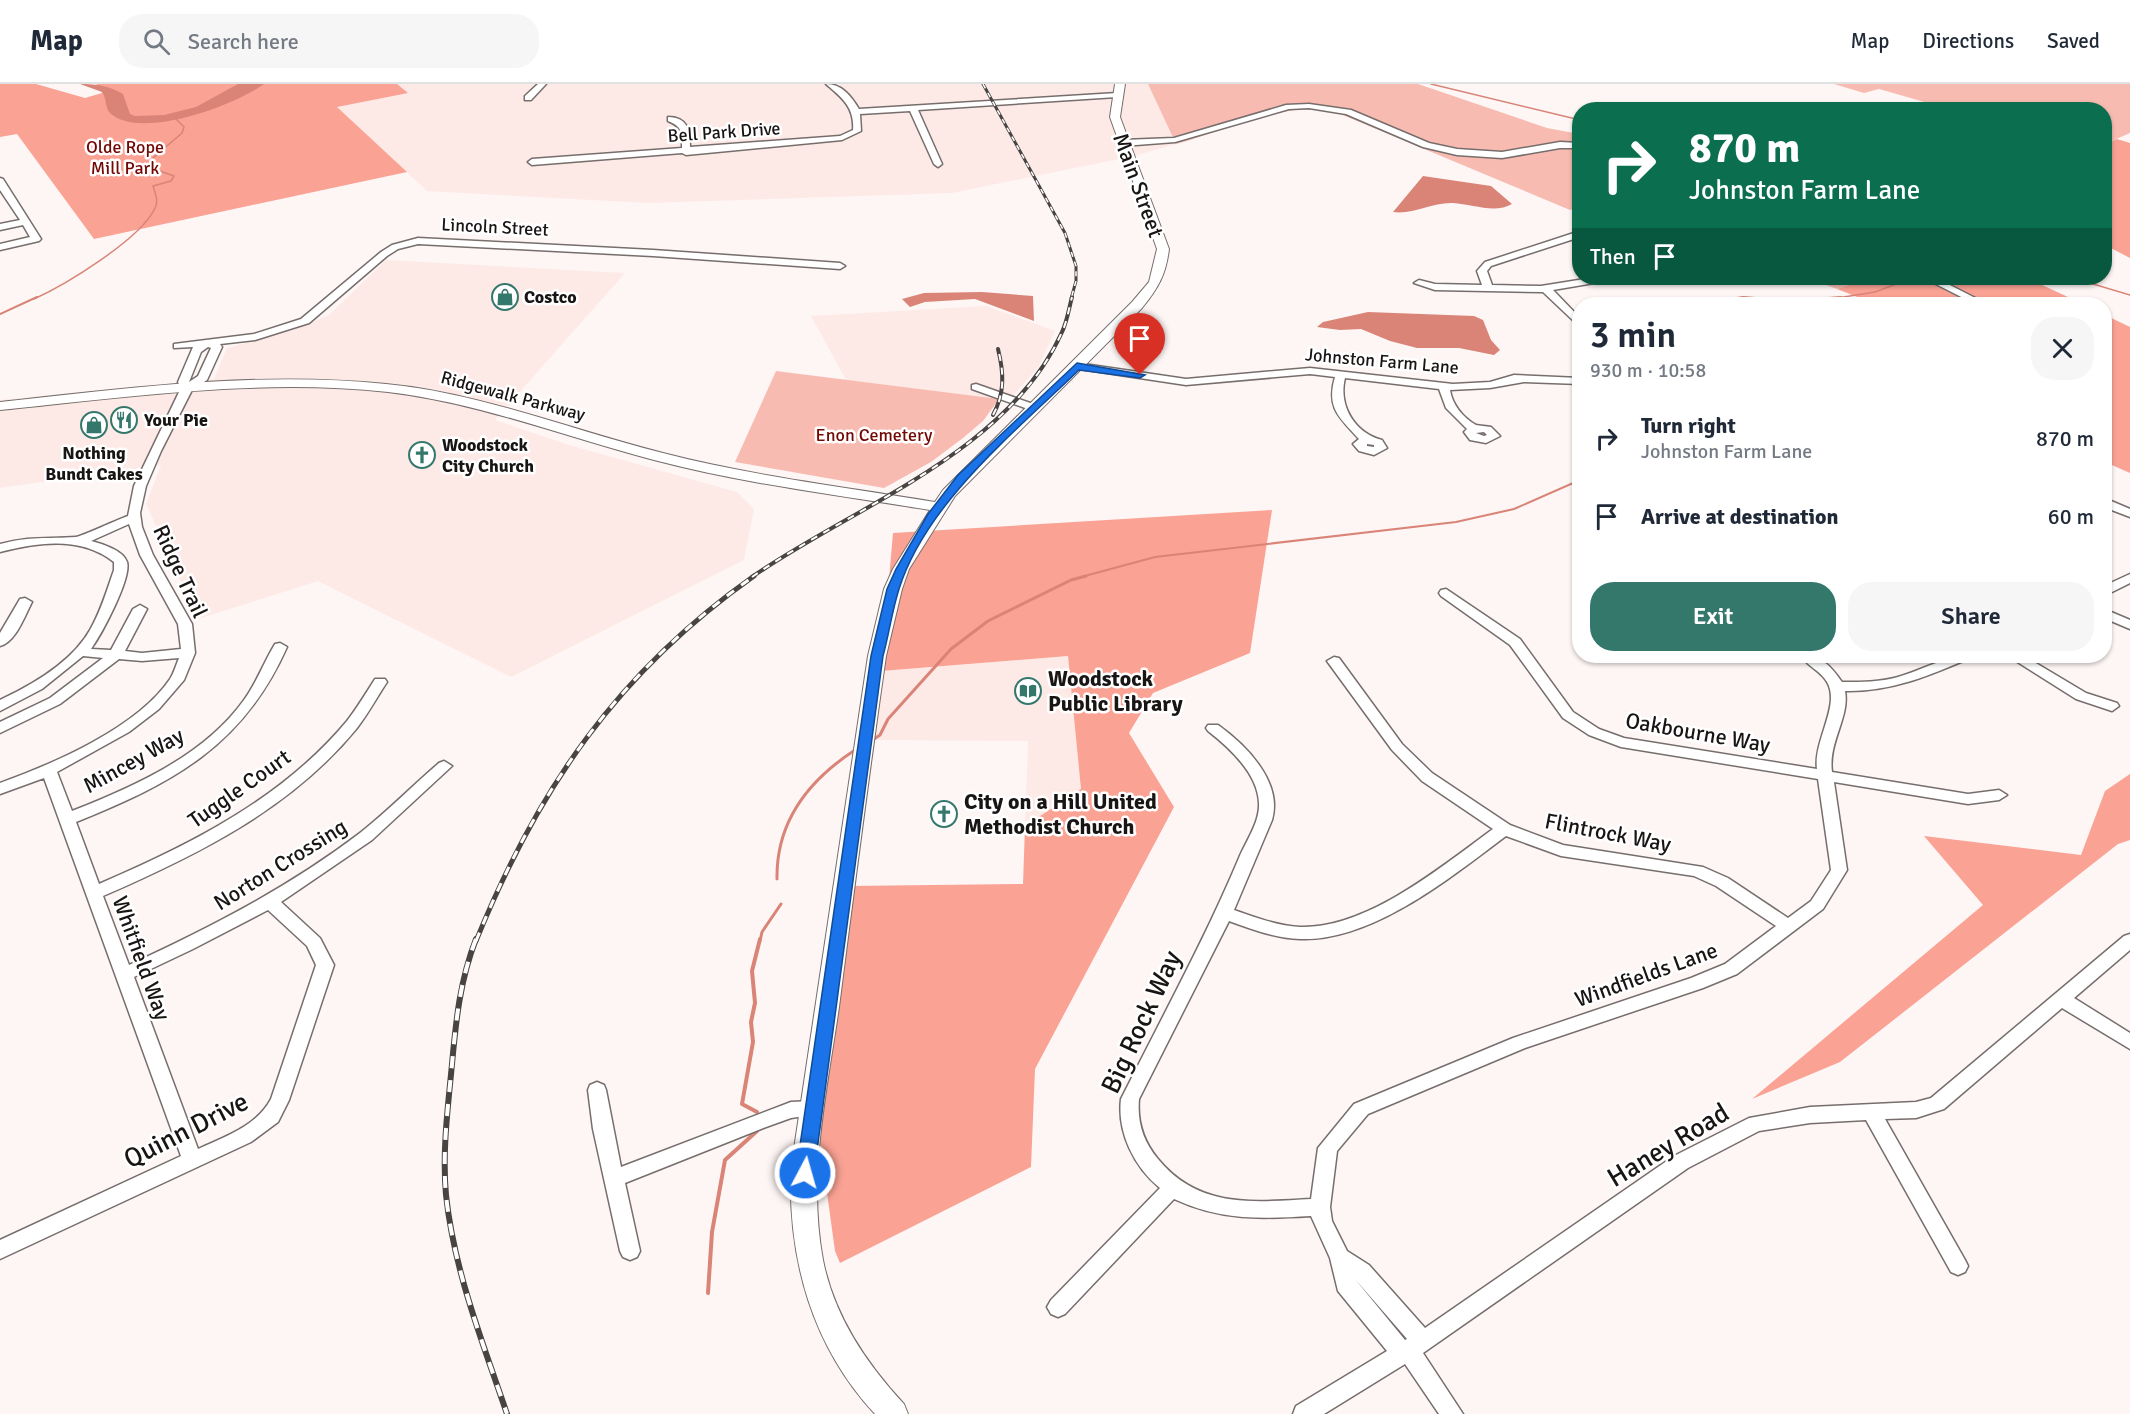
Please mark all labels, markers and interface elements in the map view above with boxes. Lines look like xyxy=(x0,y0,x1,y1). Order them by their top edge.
search box xyxy=(119,14,539,68)
text: Map xyxy=(30,24,83,58)
icon: search xyxy=(140,25,173,58)
text: Search here xyxy=(188,28,299,55)
text: Map xyxy=(1851,28,1889,54)
text: Directions xyxy=(1922,28,2014,54)
text: Saved xyxy=(2047,28,2100,54)
street label: Bell Park Drive xyxy=(667,117,781,147)
text: 870 m xyxy=(1689,123,1800,174)
icon: right xyxy=(1590,126,1668,204)
street label: Main Street xyxy=(1107,129,1170,241)
park label: Olde Rope Mill Park xyxy=(86,136,164,179)
text: Johnston Farm Lane xyxy=(1689,174,1920,207)
street label: Lincoln Street xyxy=(441,213,549,241)
icon: arrive xyxy=(1648,240,1681,273)
text: Then xyxy=(1590,243,1636,270)
shop icon: Costco xyxy=(490,282,520,312)
place label: Costco xyxy=(524,286,577,308)
pin xyxy=(1114,313,1165,375)
text: 3 min xyxy=(1590,313,1676,358)
button: close xyxy=(2031,317,2094,380)
icon: arrive xyxy=(1123,322,1156,355)
street label: Johnston Farm Lane xyxy=(1304,343,1460,379)
text: 930 m · 10:58 xyxy=(1590,358,1706,383)
street label: Ridgewalk Parkway xyxy=(438,366,588,426)
restaurant icon: Your Pie xyxy=(109,405,139,435)
place label: Your Pie xyxy=(143,409,208,431)
shop icon: Nothing Bundt Cakes xyxy=(79,410,109,440)
text: Turn right xyxy=(1641,412,1736,439)
icon: right xyxy=(1590,422,1623,455)
park label: Enon Cemetery xyxy=(816,424,933,446)
text: 870 m xyxy=(2036,425,2094,452)
place label: Woodstock City Church xyxy=(442,434,534,477)
text: Johnston Farm Lane xyxy=(1641,439,1812,464)
church icon: Woodstock City Church xyxy=(407,440,437,470)
place label: Nothing Bundt Cakes xyxy=(45,442,143,485)
icon: arrive xyxy=(1590,500,1623,533)
text: Arrive at destination xyxy=(1641,503,1838,530)
text: 60 m xyxy=(2048,503,2094,530)
street label: Ridge Trail xyxy=(147,520,214,622)
button: Exit xyxy=(1590,582,1836,651)
button: Share xyxy=(1848,582,2094,651)
place label: Woodstock Public Library xyxy=(1048,665,1183,717)
library icon: Woodstock Public Library xyxy=(1013,676,1043,706)
street label: Oakbourne Way xyxy=(1623,706,1773,759)
street label: Mincey Way xyxy=(78,721,189,799)
street label: Tuggle Court xyxy=(183,743,296,834)
place label: City on a Hill United Methodist Church xyxy=(964,788,1157,840)
church icon: City on a Hill United Methodist Church xyxy=(929,799,959,829)
street label: Flintrock Way xyxy=(1543,807,1674,858)
street label: Norton Crossing xyxy=(209,813,352,916)
street label: Whitfield Way xyxy=(107,892,177,1025)
street label: Windfields Lane xyxy=(1571,936,1721,1013)
street label: Big Rock Way xyxy=(1094,945,1189,1099)
street label: Quinn Drive xyxy=(118,1085,254,1176)
street label: Haney Road xyxy=(1601,1096,1735,1195)
position arrow xyxy=(773,1141,837,1205)

